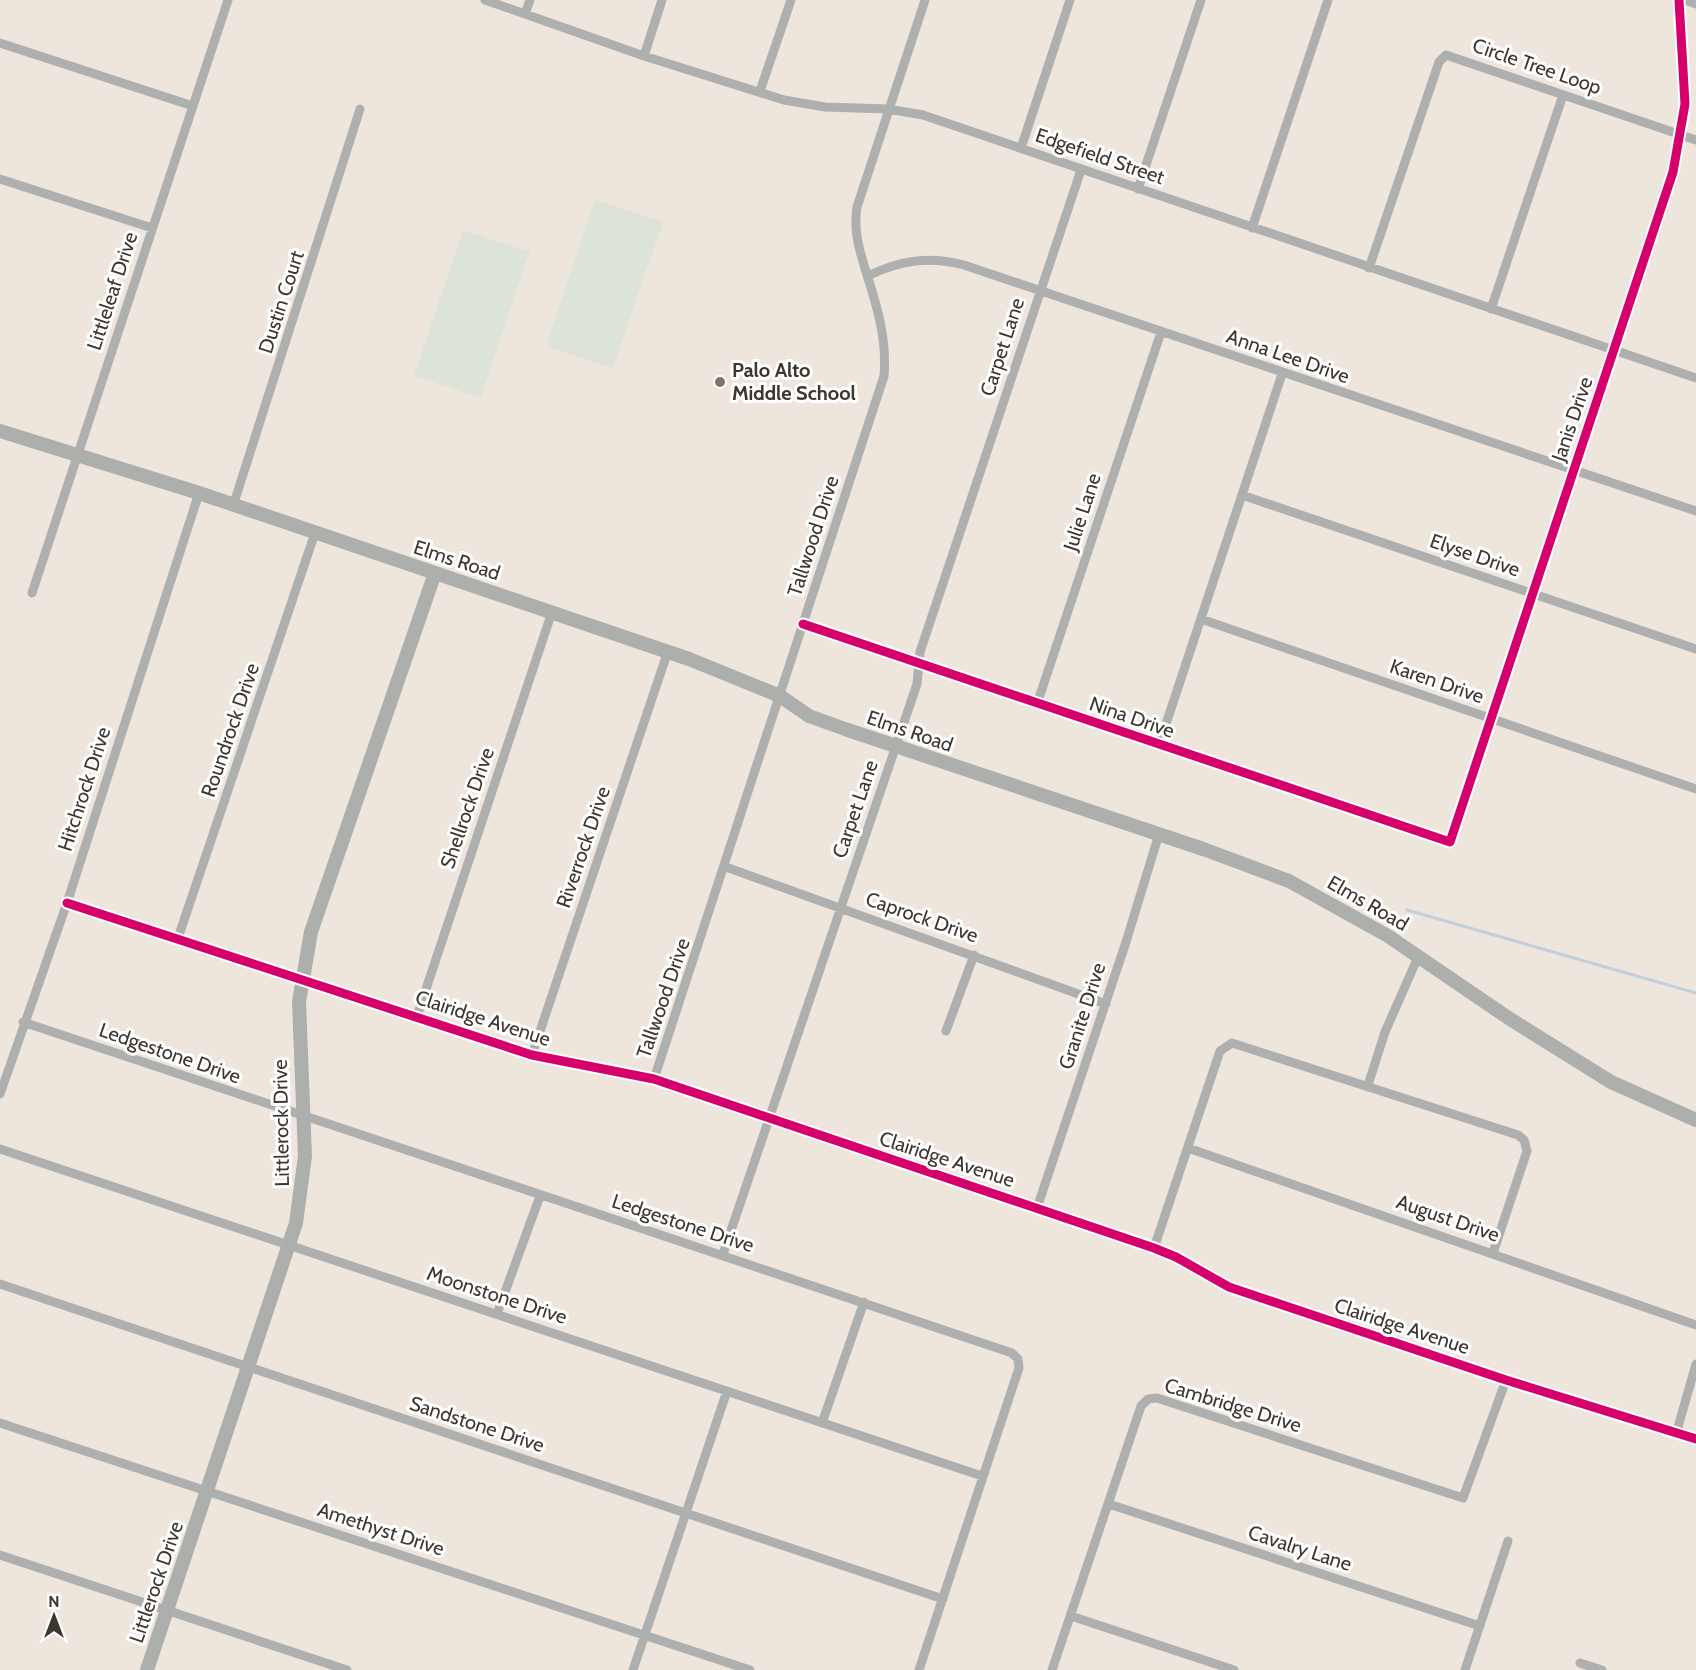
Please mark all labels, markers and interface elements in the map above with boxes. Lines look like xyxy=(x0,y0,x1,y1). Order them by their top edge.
street label: Circle Tree Loop xyxy=(1469,33,1605,99)
street label: Edgefield Street xyxy=(1032,123,1168,189)
street label: Littleleaf Drive xyxy=(82,229,142,353)
street label: Dustin Court xyxy=(253,247,309,356)
street label: Carpet Lane xyxy=(975,295,1029,399)
street label: Anna Lee Drive xyxy=(1223,324,1353,388)
place label: Palo Alto Middle School xyxy=(732,358,856,405)
street label: Janis Drive xyxy=(1546,374,1598,465)
marker: Palo Alto Middle School xyxy=(713,375,727,389)
street label: Julie Lane xyxy=(1058,470,1106,555)
street label: Tallwood Drive xyxy=(782,473,844,599)
street label: Elyse Drive xyxy=(1427,528,1523,582)
street label: Elms Road xyxy=(411,535,503,585)
street label: Karen Drive xyxy=(1387,654,1487,708)
street label: Roundrock Drive xyxy=(196,660,264,800)
street label: Nina Drive xyxy=(1086,691,1178,743)
street label: Elms Road xyxy=(864,705,956,757)
street label: Hitchrock Drive xyxy=(53,724,115,854)
street label: Shellrock Drive xyxy=(435,744,499,872)
street label: Carpet Lane xyxy=(827,757,883,861)
street label: Riverrock Drive xyxy=(551,783,615,911)
street label: Elms Road xyxy=(1323,870,1413,936)
street label: Caprock Drive xyxy=(863,887,981,947)
street label: Tallwood Drive xyxy=(631,935,695,1061)
street label: Granite Drive xyxy=(1053,960,1111,1072)
street label: Clairidge Avenue xyxy=(412,985,554,1051)
street label: Ledgestone Drive xyxy=(96,1018,244,1088)
street label: Littlerock Drive xyxy=(268,1059,294,1187)
street label: Clairidge Avenue xyxy=(876,1126,1018,1192)
street label: Ledgestone Drive xyxy=(609,1189,757,1257)
street label: August Drive xyxy=(1393,1189,1503,1247)
street label: Moonstone Drive xyxy=(424,1261,570,1329)
street label: Clairidge Avenue xyxy=(1331,1293,1473,1359)
street label: Cambridge Drive xyxy=(1162,1373,1304,1437)
street label: Sandstone Drive xyxy=(407,1391,547,1457)
street label: Amethyst Drive xyxy=(315,1497,447,1561)
street label: Littlerock Drive xyxy=(124,1518,188,1646)
street label: Cavalry Lane xyxy=(1245,1520,1355,1576)
north arrow xyxy=(24,1586,84,1646)
text: N xyxy=(48,1592,60,1611)

